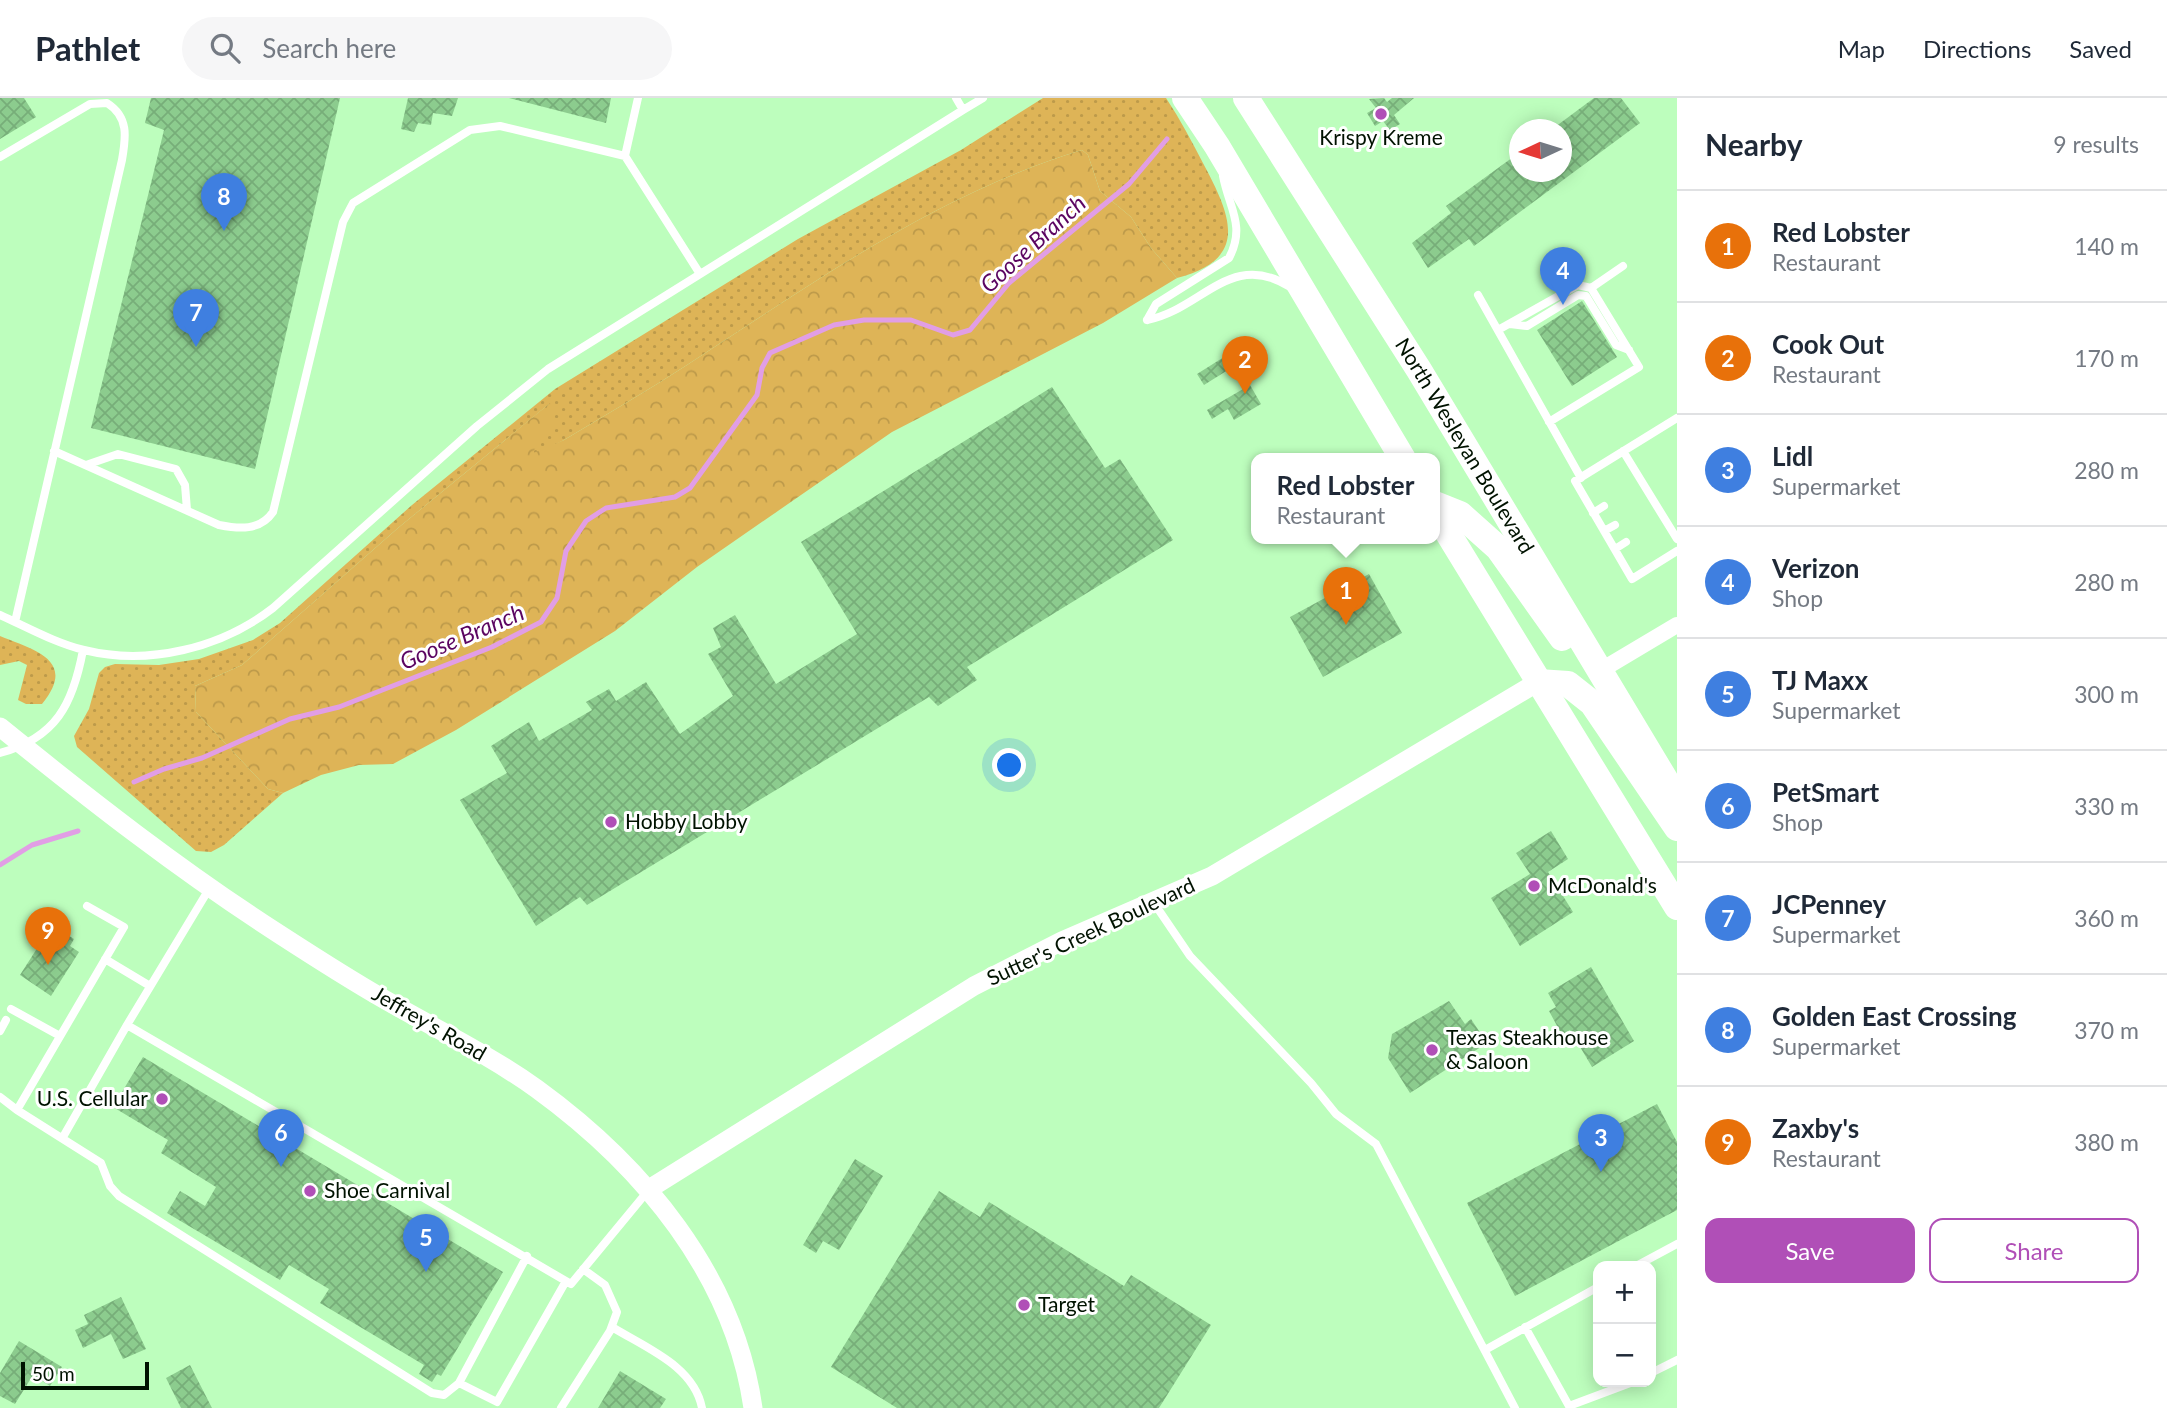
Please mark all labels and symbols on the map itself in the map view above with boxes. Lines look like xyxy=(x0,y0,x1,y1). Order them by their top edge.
marker: Krispy Kreme xyxy=(1373,106,1389,122)
north arrow xyxy=(1509,119,1572,182)
place label: Krispy Kreme xyxy=(1319,124,1443,149)
pin: 8 xyxy=(201,173,247,231)
water label: Goose Branch xyxy=(974,189,1091,298)
pin: 4 xyxy=(1540,247,1586,305)
pin: 7 xyxy=(173,289,219,347)
street label: North Wesleyan Boulevard xyxy=(1391,333,1540,558)
pin: 2 xyxy=(1222,336,1268,394)
pin: 1 xyxy=(1323,567,1369,625)
water label: Goose Branch xyxy=(395,597,528,675)
your location xyxy=(992,748,1026,782)
place label: Hobby Lobby xyxy=(625,808,748,833)
marker: Hobby Lobby xyxy=(603,814,619,830)
street label: Sutter's Creek Boulevard xyxy=(982,871,1198,990)
place label: McDonald's xyxy=(1548,872,1657,897)
marker: McDonald's xyxy=(1526,878,1542,894)
pin: 9 xyxy=(25,907,71,965)
street label: Jeffrey's Road xyxy=(368,980,491,1065)
place label: Texas Steakhouse & Saloon xyxy=(1446,1024,1608,1073)
marker: Texas Steakhouse & Saloon xyxy=(1424,1042,1440,1058)
place label: U.S. Cellular xyxy=(37,1085,148,1110)
marker: U.S. Cellular xyxy=(154,1091,170,1107)
pin: 6 xyxy=(258,1109,304,1167)
pin: 3 xyxy=(1578,1114,1624,1172)
place label: Shoe Carnival xyxy=(324,1177,450,1202)
marker: Shoe Carnival xyxy=(302,1183,318,1199)
pin: 5 xyxy=(403,1214,449,1272)
place label: Target xyxy=(1038,1291,1096,1316)
marker: Target xyxy=(1016,1297,1032,1313)
scale bar xyxy=(21,1359,149,1391)

